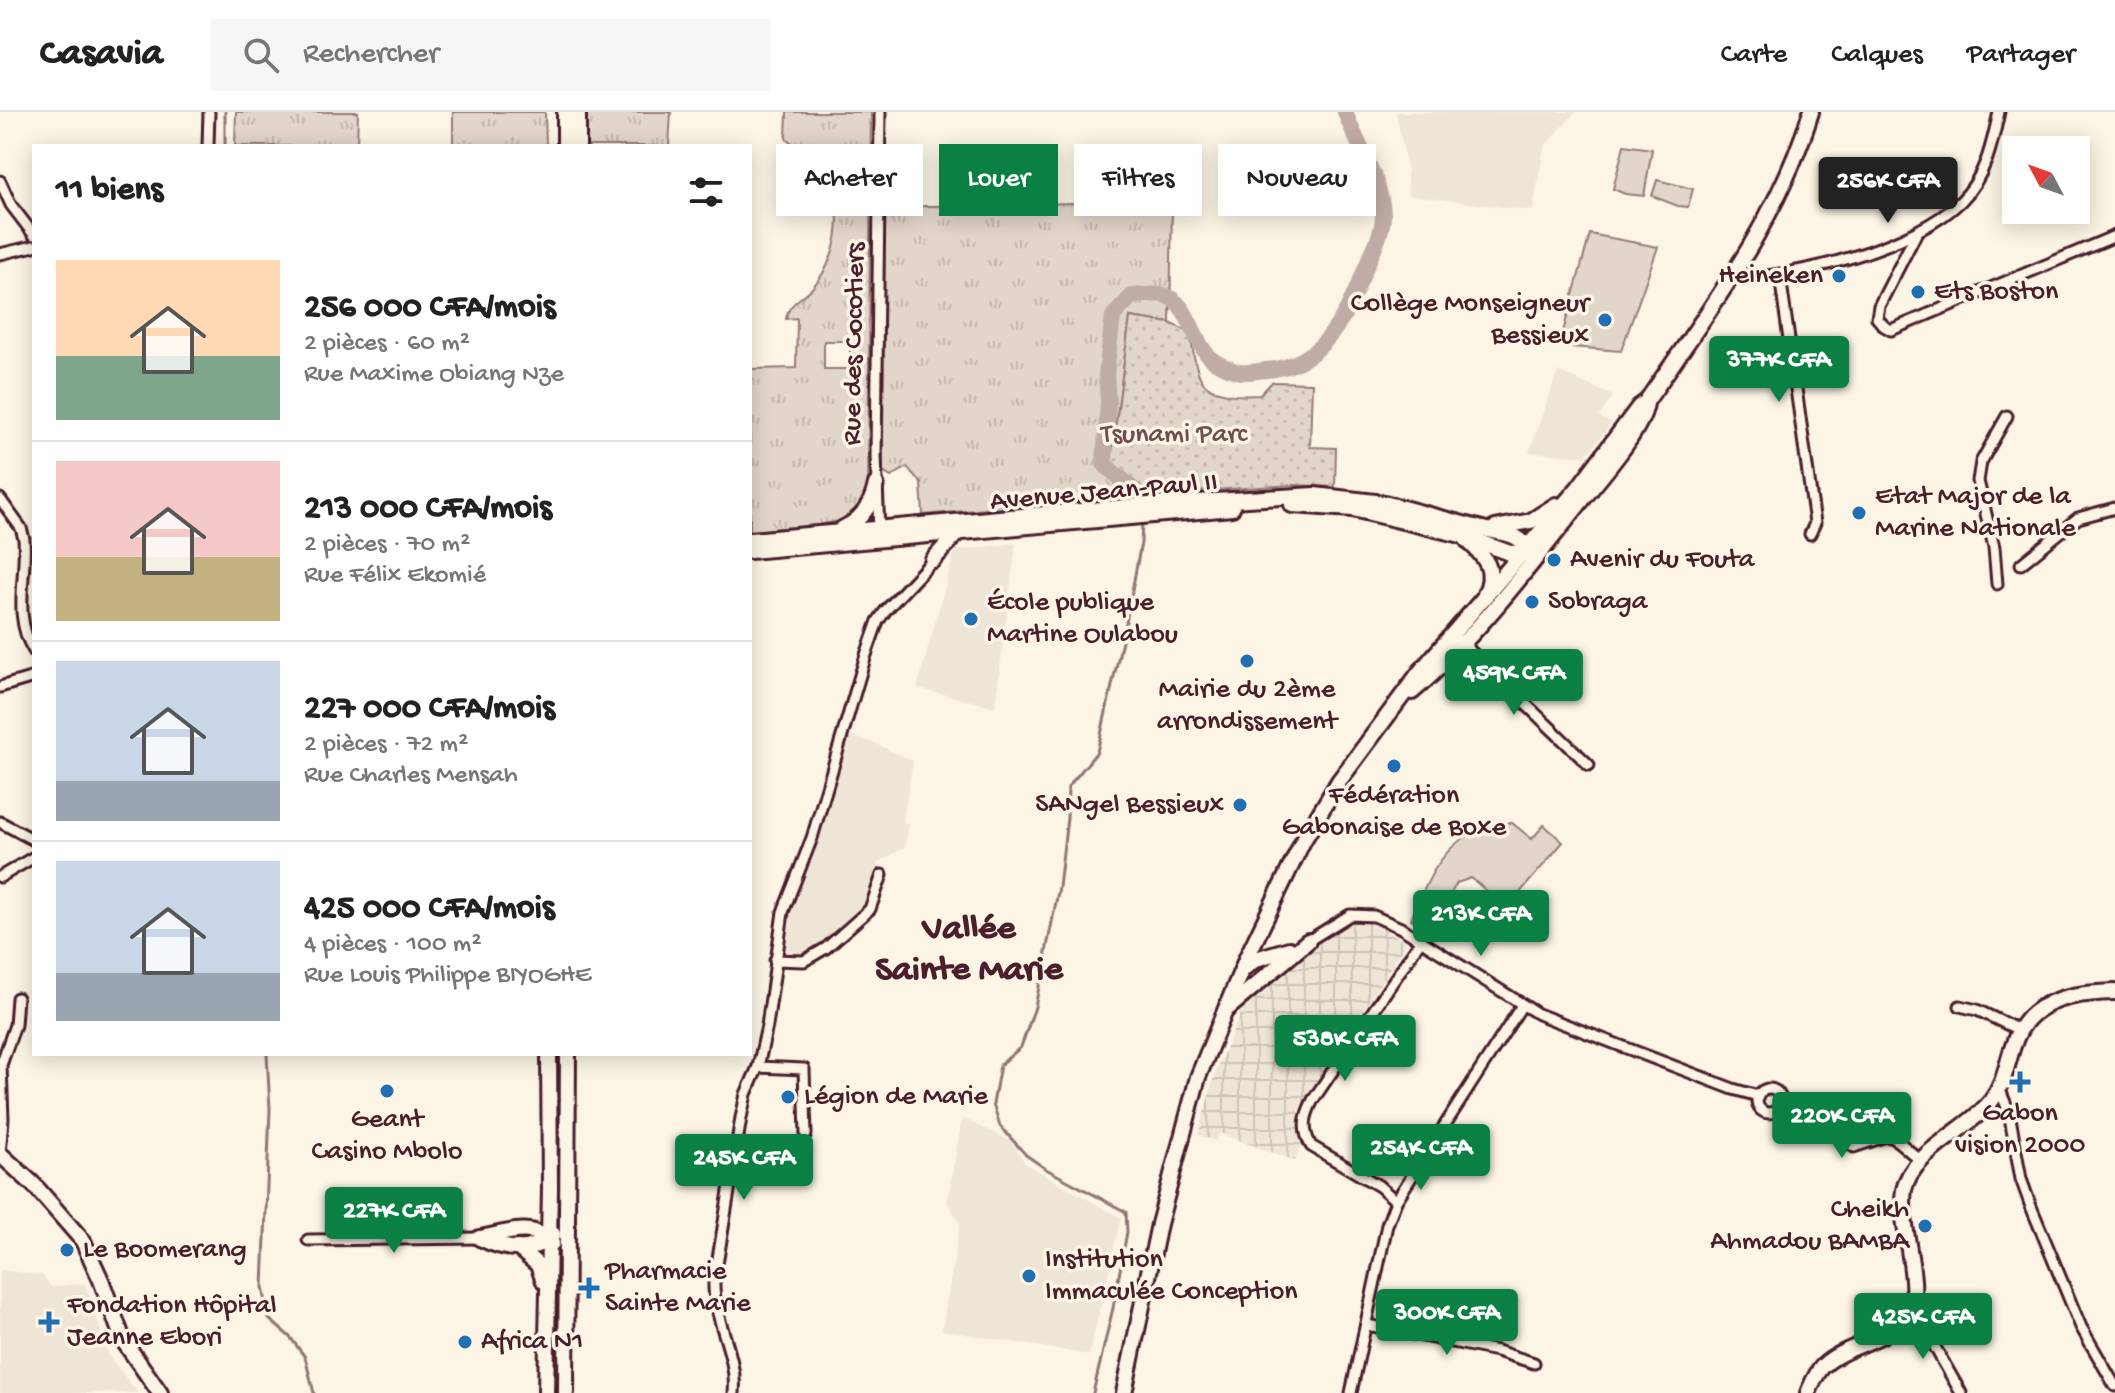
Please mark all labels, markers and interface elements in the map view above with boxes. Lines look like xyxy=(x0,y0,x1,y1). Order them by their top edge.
search box xyxy=(211,19,771,91)
text: Casavia xyxy=(40,33,163,77)
icon: search xyxy=(239,33,283,77)
text: Rechercher xyxy=(303,38,439,73)
text: Carte xyxy=(1721,39,1787,72)
text: Calques xyxy=(1831,39,1923,72)
text: Partager xyxy=(1967,39,2075,72)
north arrow xyxy=(2002,136,2090,224)
map controls xyxy=(2002,136,2090,224)
chip: Acheter xyxy=(776,144,923,216)
chip: Louer xyxy=(939,144,1058,216)
chip: Filtres xyxy=(1074,144,1202,216)
chip: Nouveau xyxy=(1218,144,1376,216)
pin: 256K CFA xyxy=(1805,157,1971,225)
text: 256K CFA xyxy=(1837,167,1939,198)
icon: filters xyxy=(684,170,728,214)
text: 11 biens xyxy=(56,172,163,212)
street label: Rue des Cocotiers xyxy=(837,242,873,446)
place label: Heineken xyxy=(1719,260,1824,293)
marker: Heineken xyxy=(1830,267,1848,285)
place label: Ets Boston xyxy=(1934,276,2059,309)
marker: Ets Boston xyxy=(1909,283,1927,301)
place label: Collège Monseigneur Bessieux xyxy=(1351,288,1591,353)
text: 256 000 CFA/mois xyxy=(304,289,556,329)
icon: home xyxy=(120,292,216,388)
marker: Collège Monseigneur Bessieux xyxy=(1596,311,1614,329)
text: 2 pièces · 60 m² xyxy=(304,329,470,360)
pin: 377K CFA xyxy=(1696,336,1862,404)
text: 377K CFA xyxy=(1727,346,1831,377)
text: Rue Maxime Obiang Nze xyxy=(304,360,564,391)
park label: Tsunami Parc xyxy=(1099,419,1249,452)
street label: Avenue Jean-Paul II xyxy=(989,467,1219,519)
place label: Etat Major de la Marine Nationale xyxy=(1875,481,2076,546)
text: 213 000 CFA/mois xyxy=(304,490,552,530)
icon: home xyxy=(120,493,216,589)
marker: Etat Major de la Marine Nationale xyxy=(1850,504,1868,522)
text: 2 pièces · 70 m² xyxy=(304,530,470,561)
place label: Avenir du Fouta xyxy=(1570,544,1756,577)
marker: Avenir du Fouta xyxy=(1545,551,1563,569)
text: Rue Félix Ekomié xyxy=(304,561,486,592)
place label: Sobraga xyxy=(1548,586,1649,619)
place label: École publique Martine Oulabou xyxy=(987,587,1178,652)
marker: Sobraga xyxy=(1523,593,1541,611)
marker: École publique Martine Oulabou xyxy=(962,610,980,628)
pin: 459K CFA xyxy=(1431,649,1597,717)
marker: Mairie du 2ème arrondissement xyxy=(1238,652,1256,670)
text: 459K CFA xyxy=(1463,659,1565,690)
place label: Mairie du 2ème arrondissement xyxy=(1157,674,1339,739)
text: 227 000 CFA/mois xyxy=(304,690,555,730)
icon: home xyxy=(120,693,216,789)
text: 2 pièces · 72 m² xyxy=(304,730,468,761)
marker: Fédération Gabonaise de Boxe xyxy=(1385,757,1403,775)
text: Rue Charles Mensah xyxy=(304,761,518,792)
place label: Fédération Gabonaise de Boxe xyxy=(1282,780,1507,845)
place label: SANgel Bessieux xyxy=(1035,789,1224,822)
marker: SANgel Bessieux xyxy=(1231,796,1249,814)
text: 425 000 CFA/mois xyxy=(304,890,554,930)
pin: 213K CFA xyxy=(1398,890,1564,958)
icon: home xyxy=(120,893,216,989)
text: 213K CFA xyxy=(1431,900,1531,931)
district label: Vallée Sainte Marie xyxy=(875,909,1064,993)
text: 4 pièces · 100 m² xyxy=(304,930,482,961)
text: Rue Louis Philippe BIYOGHE xyxy=(304,961,591,992)
pin: 538K CFA xyxy=(1262,1015,1428,1083)
text: 538K CFA xyxy=(1293,1025,1397,1056)
marker: Gabon vision 2000 xyxy=(2009,1071,2031,1093)
place label: Légion de Marie xyxy=(804,1081,989,1114)
marker: Geant Casino Mbolo xyxy=(378,1082,396,1100)
marker: Légion de Marie xyxy=(779,1088,797,1106)
pin: 220K CFA xyxy=(1759,1092,1925,1160)
place label: Gabon vision 2000 xyxy=(1955,1098,2085,1163)
text: 220K CFA xyxy=(1790,1102,1894,1133)
place label: Geant Casino Mbolo xyxy=(311,1104,463,1169)
pin: 254K CFA xyxy=(1338,1124,1504,1192)
pin: 245K CFA xyxy=(661,1134,827,1202)
text: 254K CFA xyxy=(1370,1134,1472,1165)
text: 245K CFA xyxy=(693,1144,795,1175)
pin: 227K CFA xyxy=(311,1187,477,1255)
place label: Cheikh Ahmadou BAMBA xyxy=(1710,1194,1910,1259)
text: 227K CFA xyxy=(343,1197,445,1228)
marker: Cheikh Ahmadou BAMBA xyxy=(1916,1217,1934,1235)
place label: Le Boomerang xyxy=(83,1234,247,1267)
marker: Le Boomerang xyxy=(58,1241,76,1259)
place label: Institution Immaculée Conception xyxy=(1045,1244,1298,1309)
place label: Pharmacie Sainte Marie xyxy=(604,1256,751,1321)
marker: Institution Immaculée Conception xyxy=(1020,1267,1038,1285)
marker: Pharmacie Sainte Marie xyxy=(580,1279,598,1297)
pin: 300K CFA xyxy=(1364,1289,1530,1357)
place label: Fondation Hôpital Jeanne Ebori xyxy=(66,1290,277,1355)
pin: 425K CFA xyxy=(1840,1293,2006,1361)
text: 300K CFA xyxy=(1394,1299,1500,1330)
text: 425K CFA xyxy=(1872,1303,1974,1334)
marker: Fondation Hôpital Jeanne Ebori xyxy=(38,1311,60,1333)
place label: Africa N1 xyxy=(481,1326,583,1359)
marker: Africa N1 xyxy=(456,1333,474,1351)

